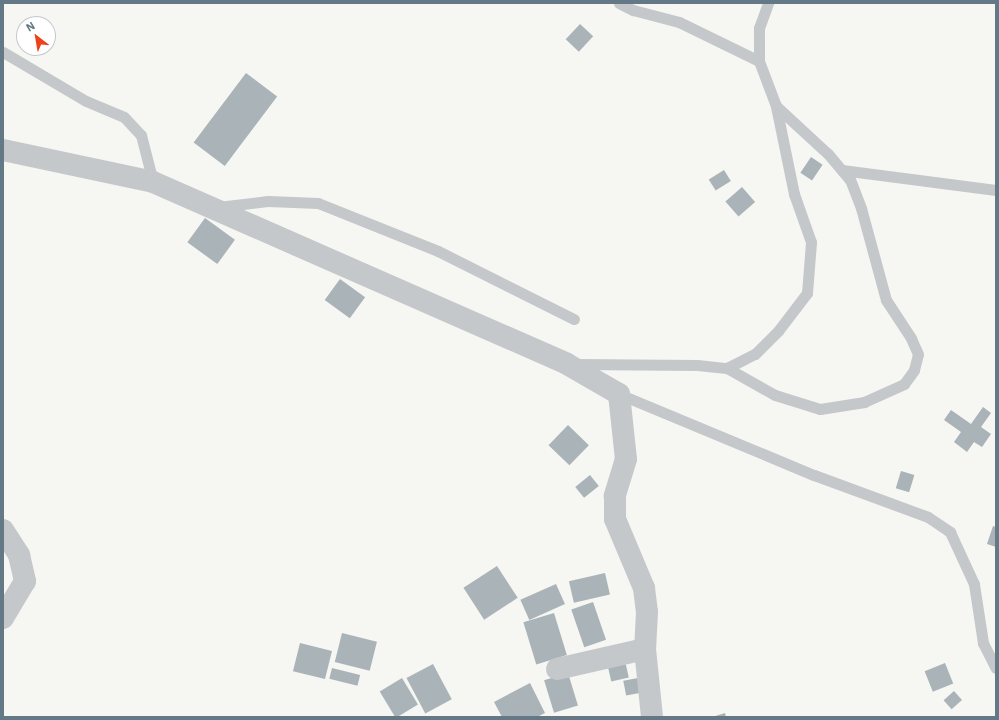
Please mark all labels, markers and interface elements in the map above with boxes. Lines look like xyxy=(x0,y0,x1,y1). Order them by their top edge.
north arrow xyxy=(16,16,56,56)
text: N xyxy=(23,19,37,35)

